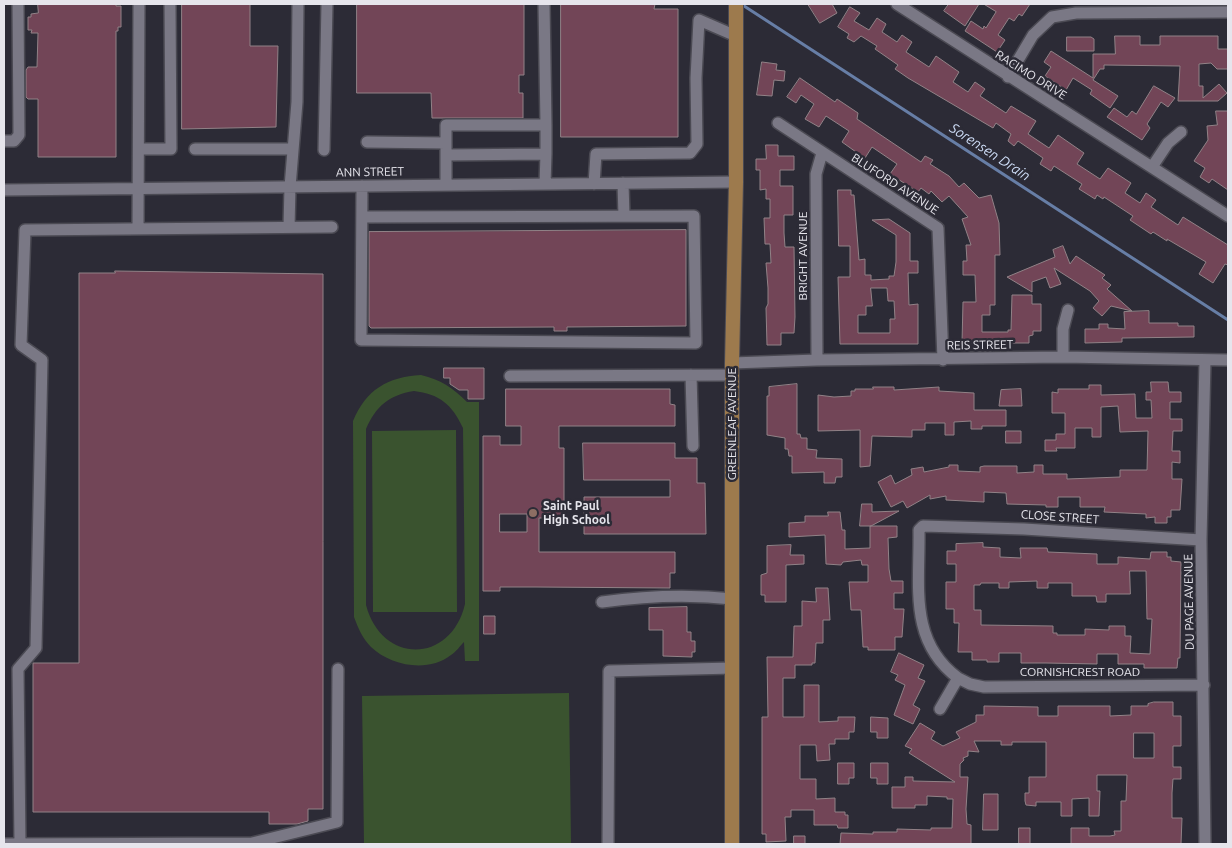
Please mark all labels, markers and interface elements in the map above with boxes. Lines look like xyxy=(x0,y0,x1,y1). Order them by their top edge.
street label: RACIMO DRIVE xyxy=(992,47,1070,103)
water label: Sorensen Drain xyxy=(947,120,1033,184)
street label: BLUFORD AVENUE xyxy=(849,150,941,218)
street label: ANN STREET xyxy=(336,164,404,180)
street label: BRIGHT AVENUE xyxy=(796,212,810,300)
street label: REIS STREET xyxy=(946,337,1014,353)
street label: GREENLEAF AVENUE xyxy=(725,368,739,480)
place label: Saint Paul High School xyxy=(543,499,610,527)
marker: Saint Paul High School xyxy=(527,507,539,519)
street label: CLOSE STREET xyxy=(1020,507,1100,527)
street label: DU PAGE AVENUE xyxy=(1181,554,1197,650)
street label: CORNISHCREST ROAD xyxy=(1020,665,1140,679)

